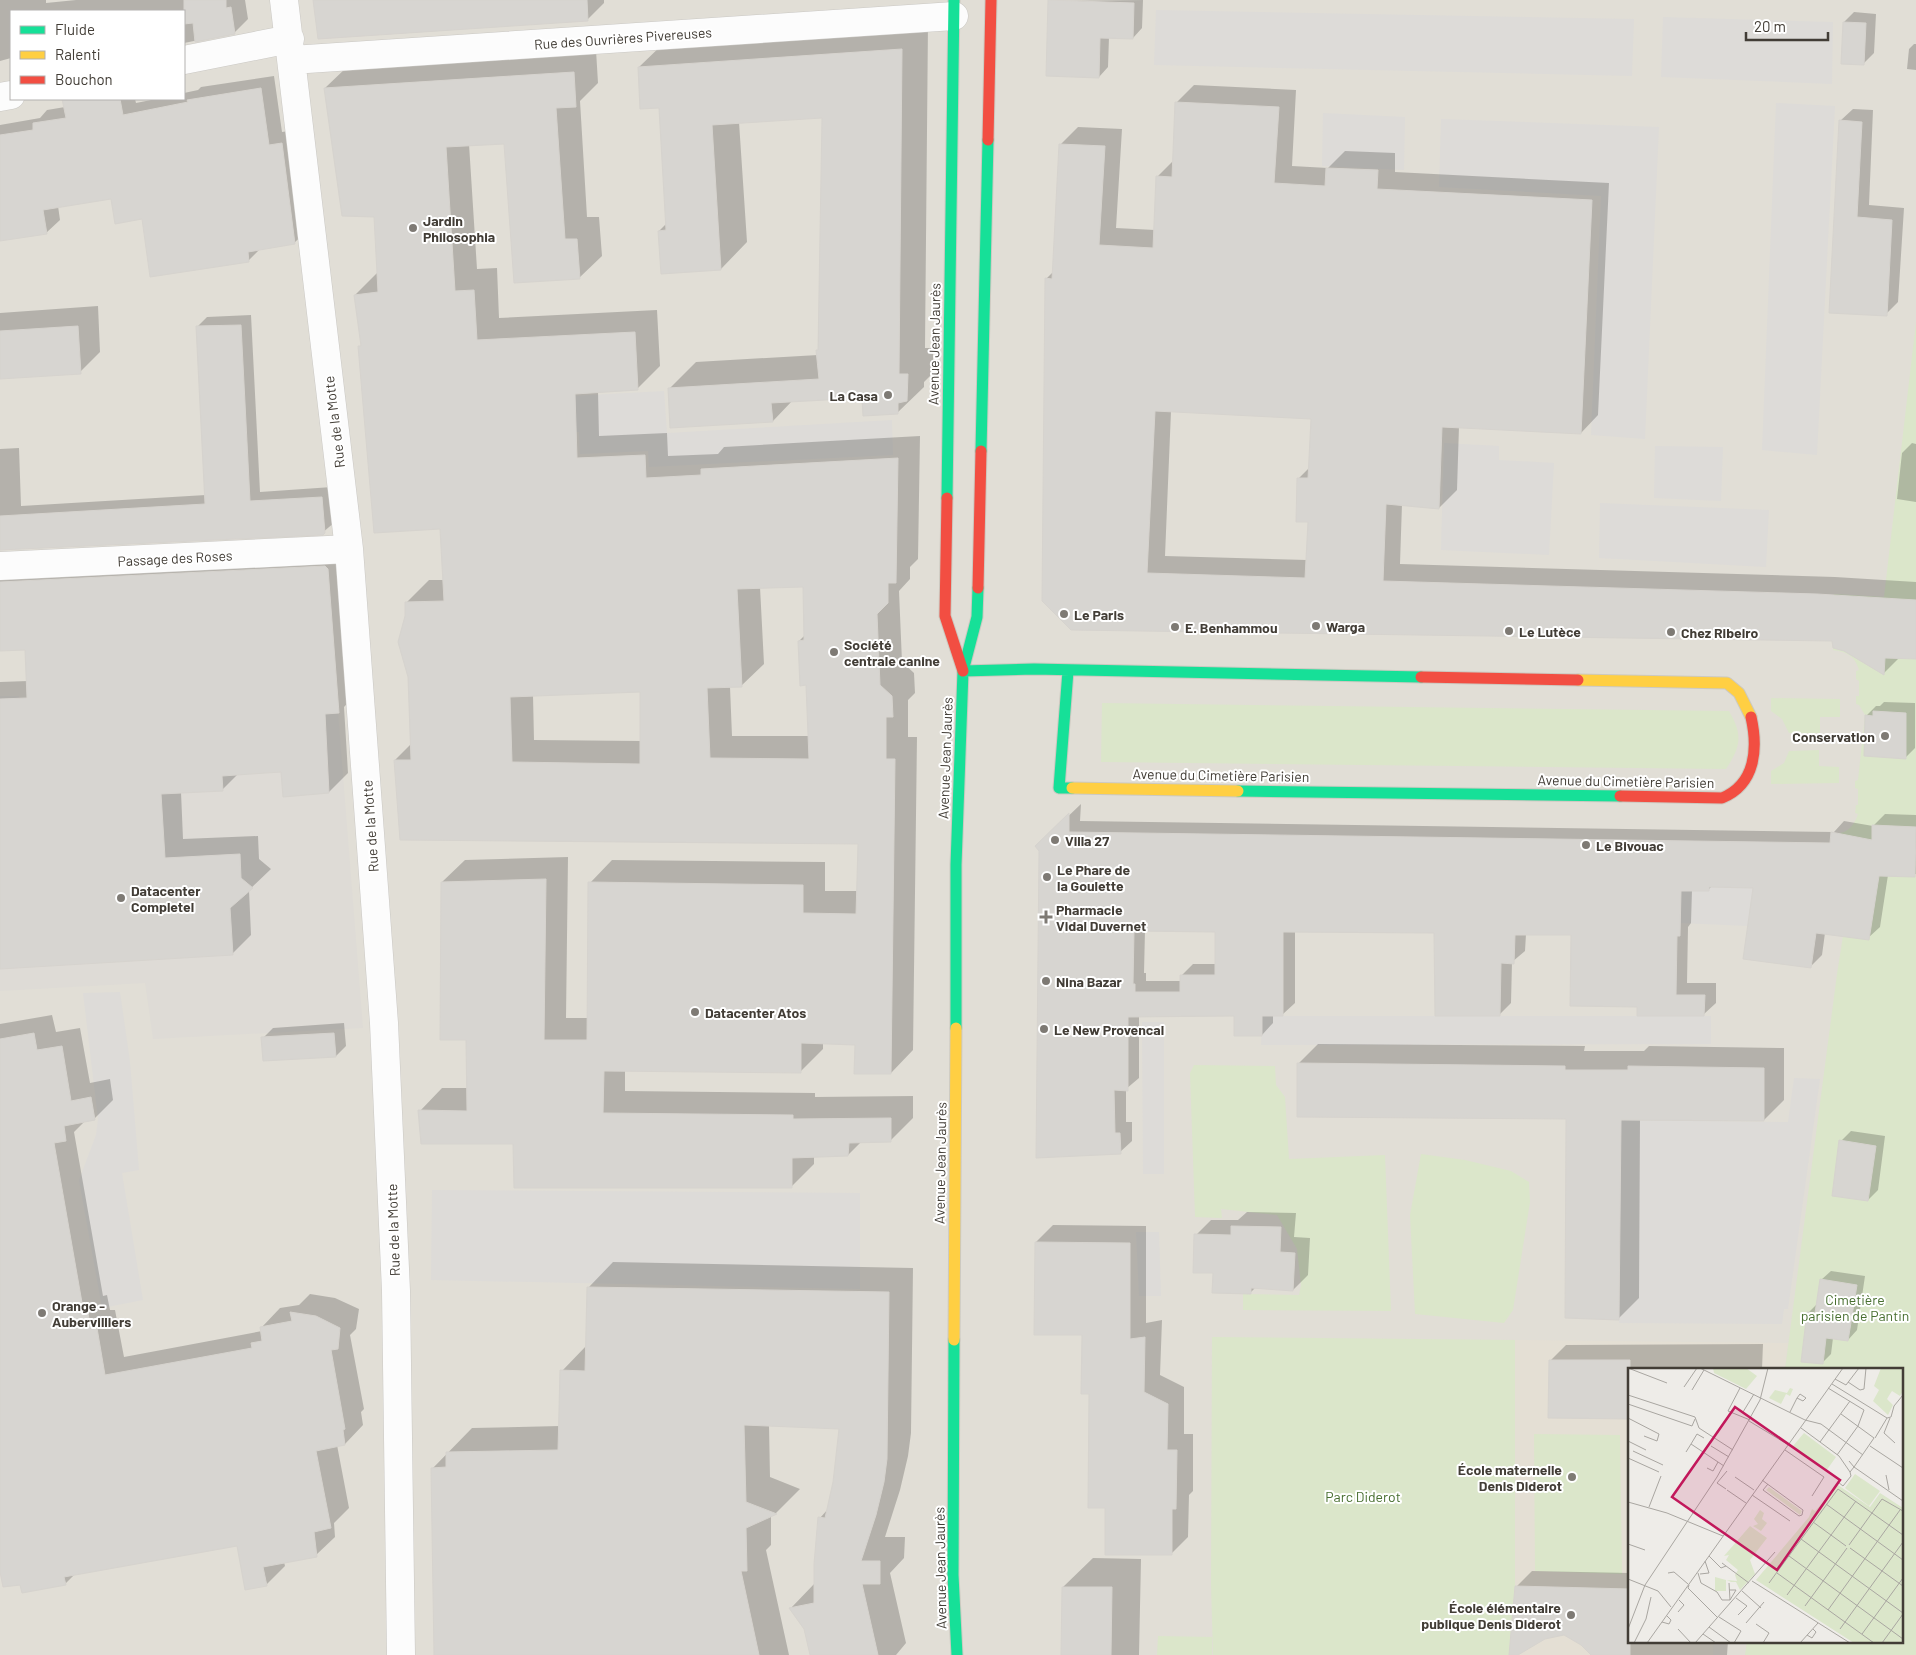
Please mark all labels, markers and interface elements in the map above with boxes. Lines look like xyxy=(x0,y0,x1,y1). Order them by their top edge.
legend xyxy=(10,10,185,100)
scale bar xyxy=(1746,10,1828,42)
text: 20 m xyxy=(1754,17,1786,35)
text: Fluide xyxy=(55,20,95,38)
street label: Rue des Ouvrières Pivereuses xyxy=(533,23,713,53)
text: Ralenti xyxy=(55,45,101,63)
text: Bouchon xyxy=(55,70,113,88)
place label: Jardin Philosophia xyxy=(423,212,495,245)
marker: Jardin Philosophia xyxy=(407,222,419,234)
street label: Avenue Jean Jaurès xyxy=(924,283,944,405)
street label: Rue de la Motte xyxy=(320,375,348,469)
place label: La Casa xyxy=(830,387,878,404)
marker: La Casa xyxy=(882,389,894,401)
street label: Passage des Roses xyxy=(117,546,233,569)
place label: Le Paris xyxy=(1074,606,1124,623)
marker: Le Paris xyxy=(1058,608,1070,620)
place label: Warga xyxy=(1326,618,1365,635)
place label: E. Benhammou xyxy=(1185,619,1278,636)
marker: Warga xyxy=(1310,620,1322,632)
marker: E. Benhammou xyxy=(1169,621,1181,633)
place label: Le Lutèce xyxy=(1519,623,1581,640)
place label: Chez Ribeiro xyxy=(1681,624,1758,641)
marker: Le Lutèce xyxy=(1503,625,1515,637)
marker: Chez Ribeiro xyxy=(1665,626,1677,638)
place label: Société centrale canine xyxy=(844,636,940,669)
marker: Société centrale canine xyxy=(828,646,840,658)
street label: Avenue Jean Jaurès xyxy=(934,696,956,819)
place label: Conservation xyxy=(1792,728,1875,745)
marker: Conservation xyxy=(1879,730,1891,742)
street label: Avenue du Cimetière Parisien xyxy=(1132,765,1310,785)
street label: Avenue du Cimetière Parisien xyxy=(1537,771,1715,791)
street label: Rue de la Motte xyxy=(358,779,382,873)
place label: Villa 27 xyxy=(1065,832,1109,849)
marker: Villa 27 xyxy=(1049,834,1061,846)
place label: Le Bivouac xyxy=(1596,837,1664,854)
marker: Le Bivouac xyxy=(1580,839,1592,851)
place label: Le Phare de la Goulette xyxy=(1057,861,1130,894)
marker: Le Phare de la Goulette xyxy=(1041,871,1053,883)
place label: Datacenter Completel xyxy=(131,882,201,915)
marker: Datacenter Completel xyxy=(115,892,127,904)
place label: Pharmacie Vidal Duvernet xyxy=(1056,901,1146,934)
marker: Pharmacie Vidal Duvernet xyxy=(1040,911,1052,923)
place label: Nina Bazar xyxy=(1056,973,1123,990)
marker: Nina Bazar xyxy=(1040,975,1052,987)
place label: Datacenter Atos xyxy=(705,1004,806,1021)
marker: Datacenter Atos xyxy=(689,1006,701,1018)
place label: Le New Provencal xyxy=(1054,1021,1164,1038)
marker: Le New Provencal xyxy=(1038,1023,1050,1035)
street label: Avenue Jean Jaurès xyxy=(930,1102,950,1224)
street label: Rue de la Motte xyxy=(383,1184,403,1276)
park label: Cimetière parisien de Pantin xyxy=(1801,1291,1909,1324)
place label: Orange - Aubervilliers xyxy=(52,1297,131,1330)
marker: Orange - Aubervilliers xyxy=(36,1307,48,1319)
inset map xyxy=(1628,1368,1904,1642)
place label: École maternelle Denis Diderot xyxy=(1458,1461,1562,1494)
marker: École maternelle Denis Diderot xyxy=(1566,1471,1578,1483)
park label: Parc Diderot xyxy=(1325,1488,1401,1505)
street label: Avenue Jean Jaurès xyxy=(930,1507,950,1629)
place label: École élémentaire publique Denis Diderot xyxy=(1421,1599,1561,1632)
marker: École élémentaire publique Denis Diderot xyxy=(1565,1609,1577,1621)

